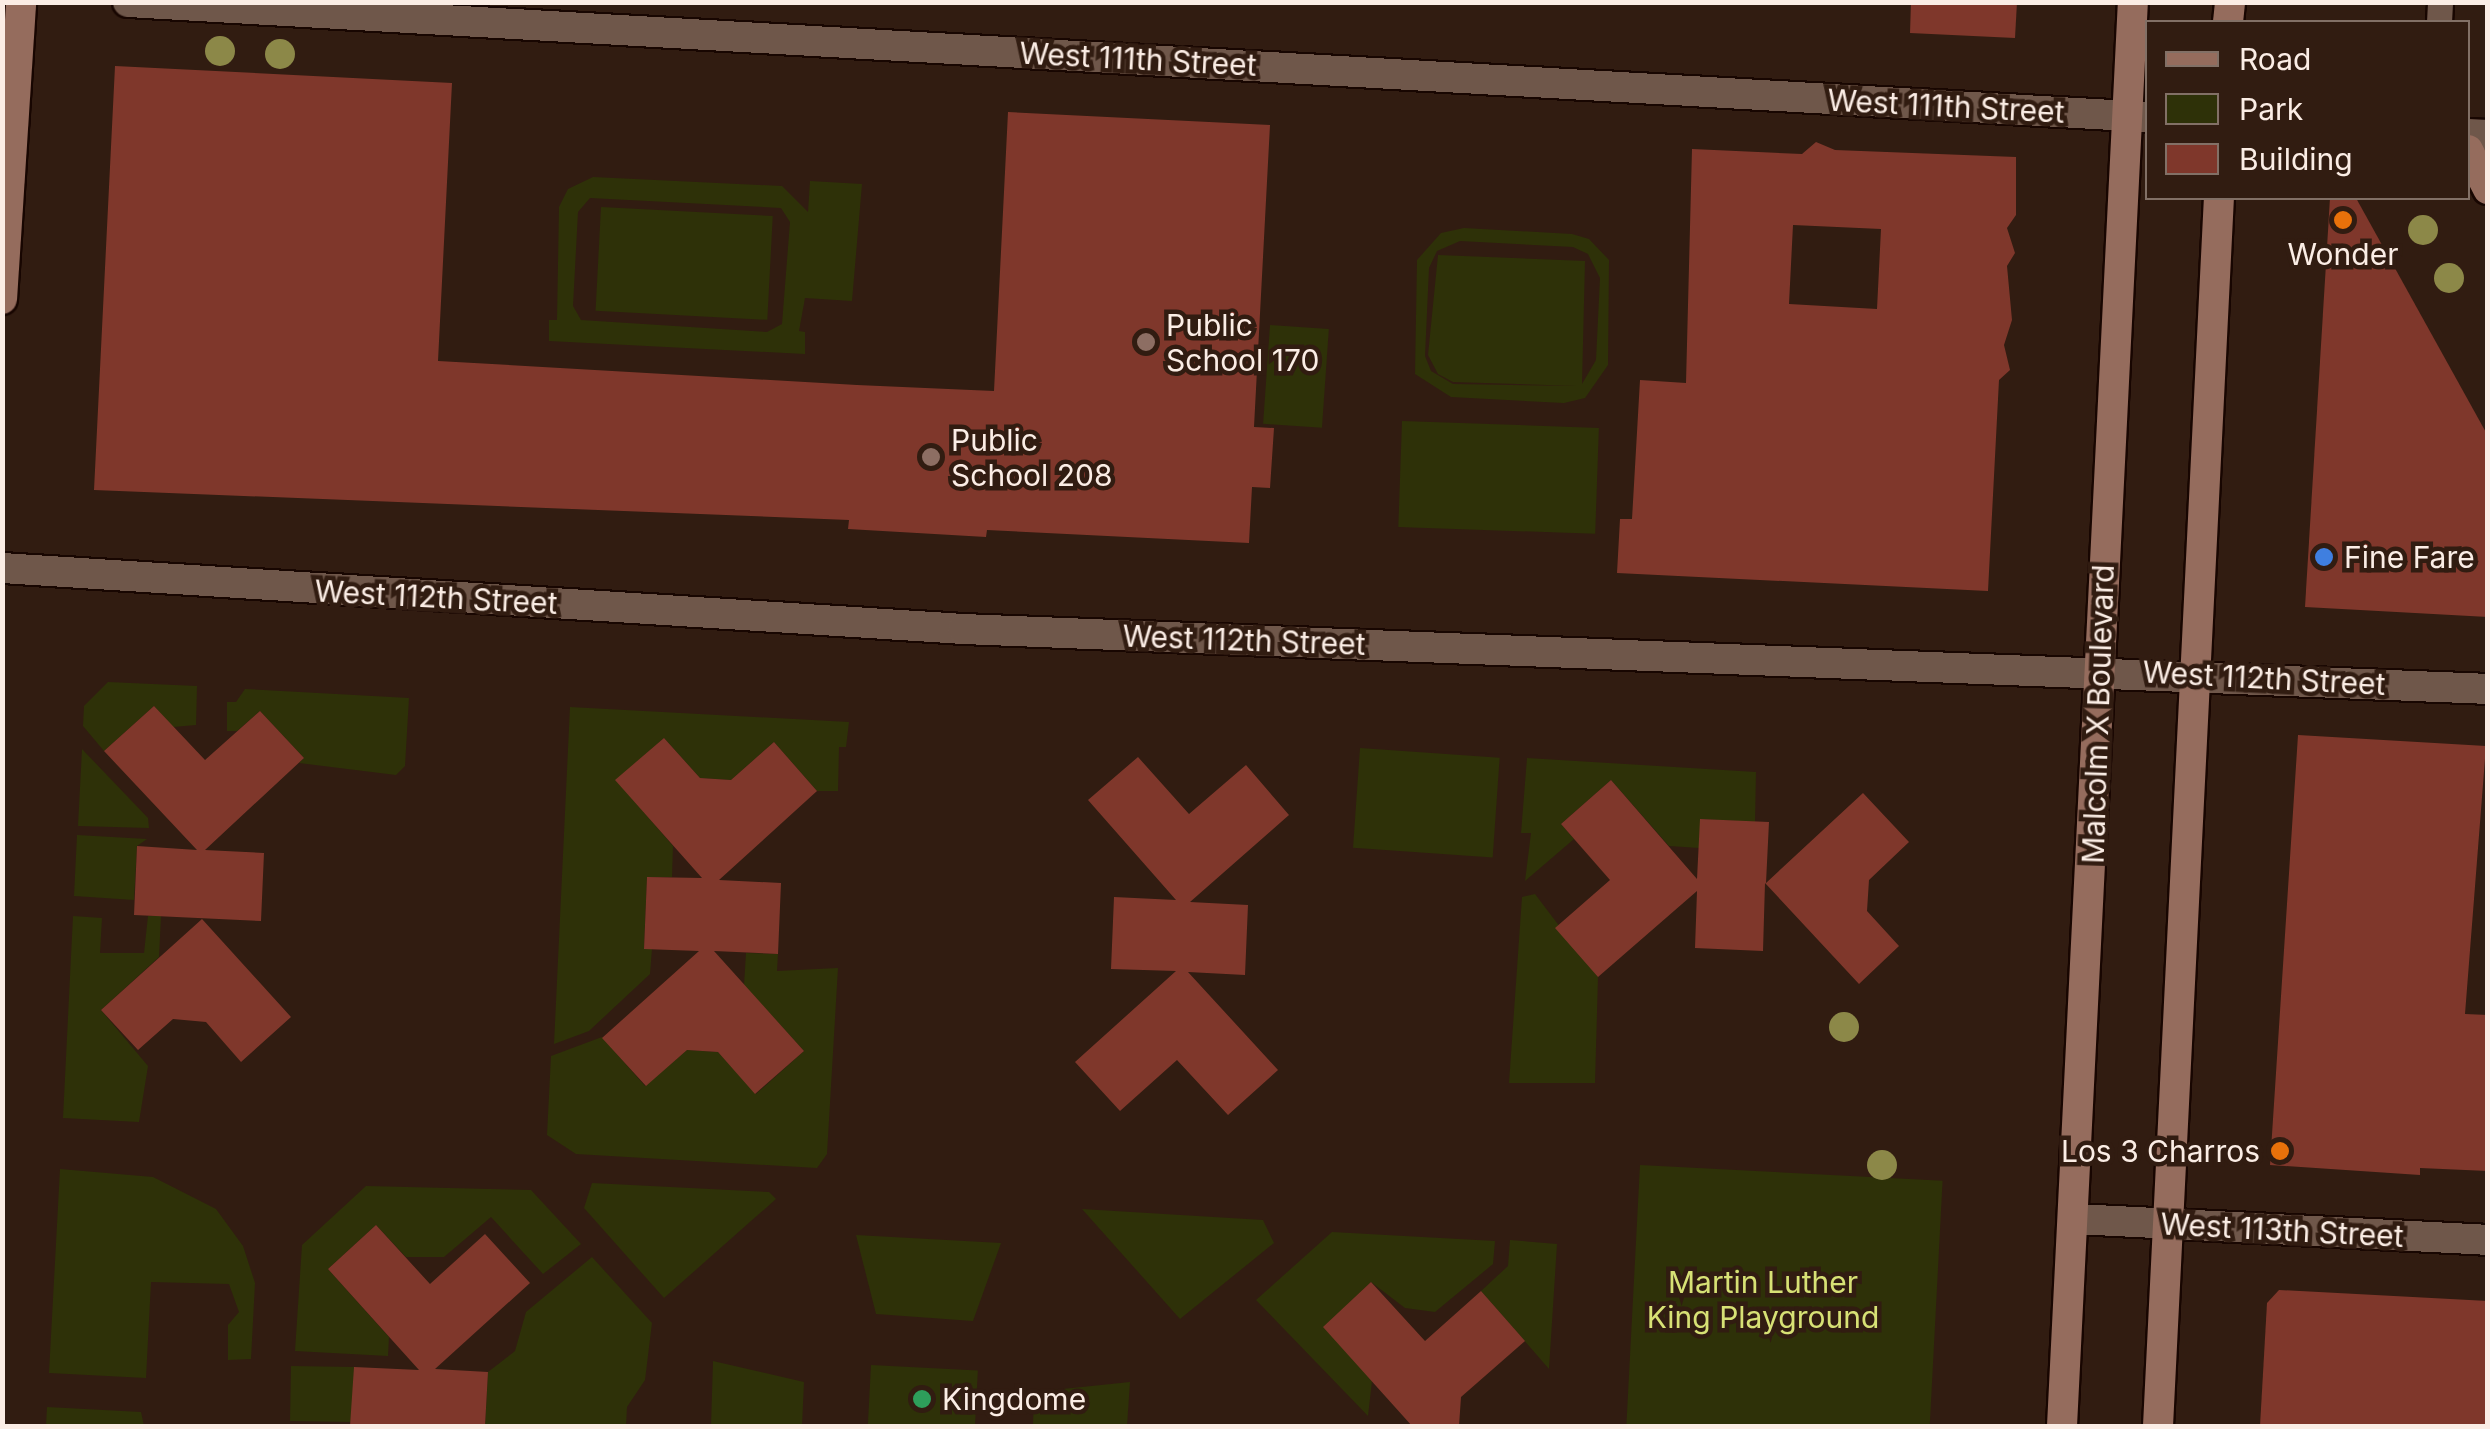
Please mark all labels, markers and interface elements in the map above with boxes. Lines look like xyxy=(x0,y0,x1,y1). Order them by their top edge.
legend xyxy=(2145,20,2470,200)
street label: West 111th Street xyxy=(1019,35,1257,83)
text: Road xyxy=(2239,41,2311,77)
street label: West 111th Street xyxy=(1827,82,2065,130)
text: Park xyxy=(2239,91,2303,127)
text: Building xyxy=(2239,141,2353,177)
marker: Wonder xyxy=(2332,209,2354,231)
place label: Wonder xyxy=(2288,236,2398,272)
place label: Public School 170 xyxy=(1166,307,1319,378)
marker: Public School 170 xyxy=(1135,331,1157,353)
place label: Public School 208 xyxy=(951,422,1113,492)
marker: Public School 208 xyxy=(920,446,942,468)
place label: Fine Fare xyxy=(2344,539,2475,575)
marker: Fine Fare xyxy=(2313,546,2335,568)
street label: Malcolm X Boulevard xyxy=(2075,564,2121,864)
street label: West 112th Street xyxy=(314,573,558,621)
street label: West 112th Street xyxy=(1122,618,1366,662)
street label: West 112th Street xyxy=(2142,654,2386,702)
place label: Los 3 Charros xyxy=(2061,1133,2260,1169)
marker: Los 3 Charros xyxy=(2269,1140,2291,1162)
street label: West 113th Street xyxy=(2160,1206,2404,1254)
park label: Martin Luther King Playground xyxy=(1647,1264,1879,1334)
place label: Kingdome xyxy=(942,1381,1086,1417)
marker: Kingdome xyxy=(911,1388,933,1410)

